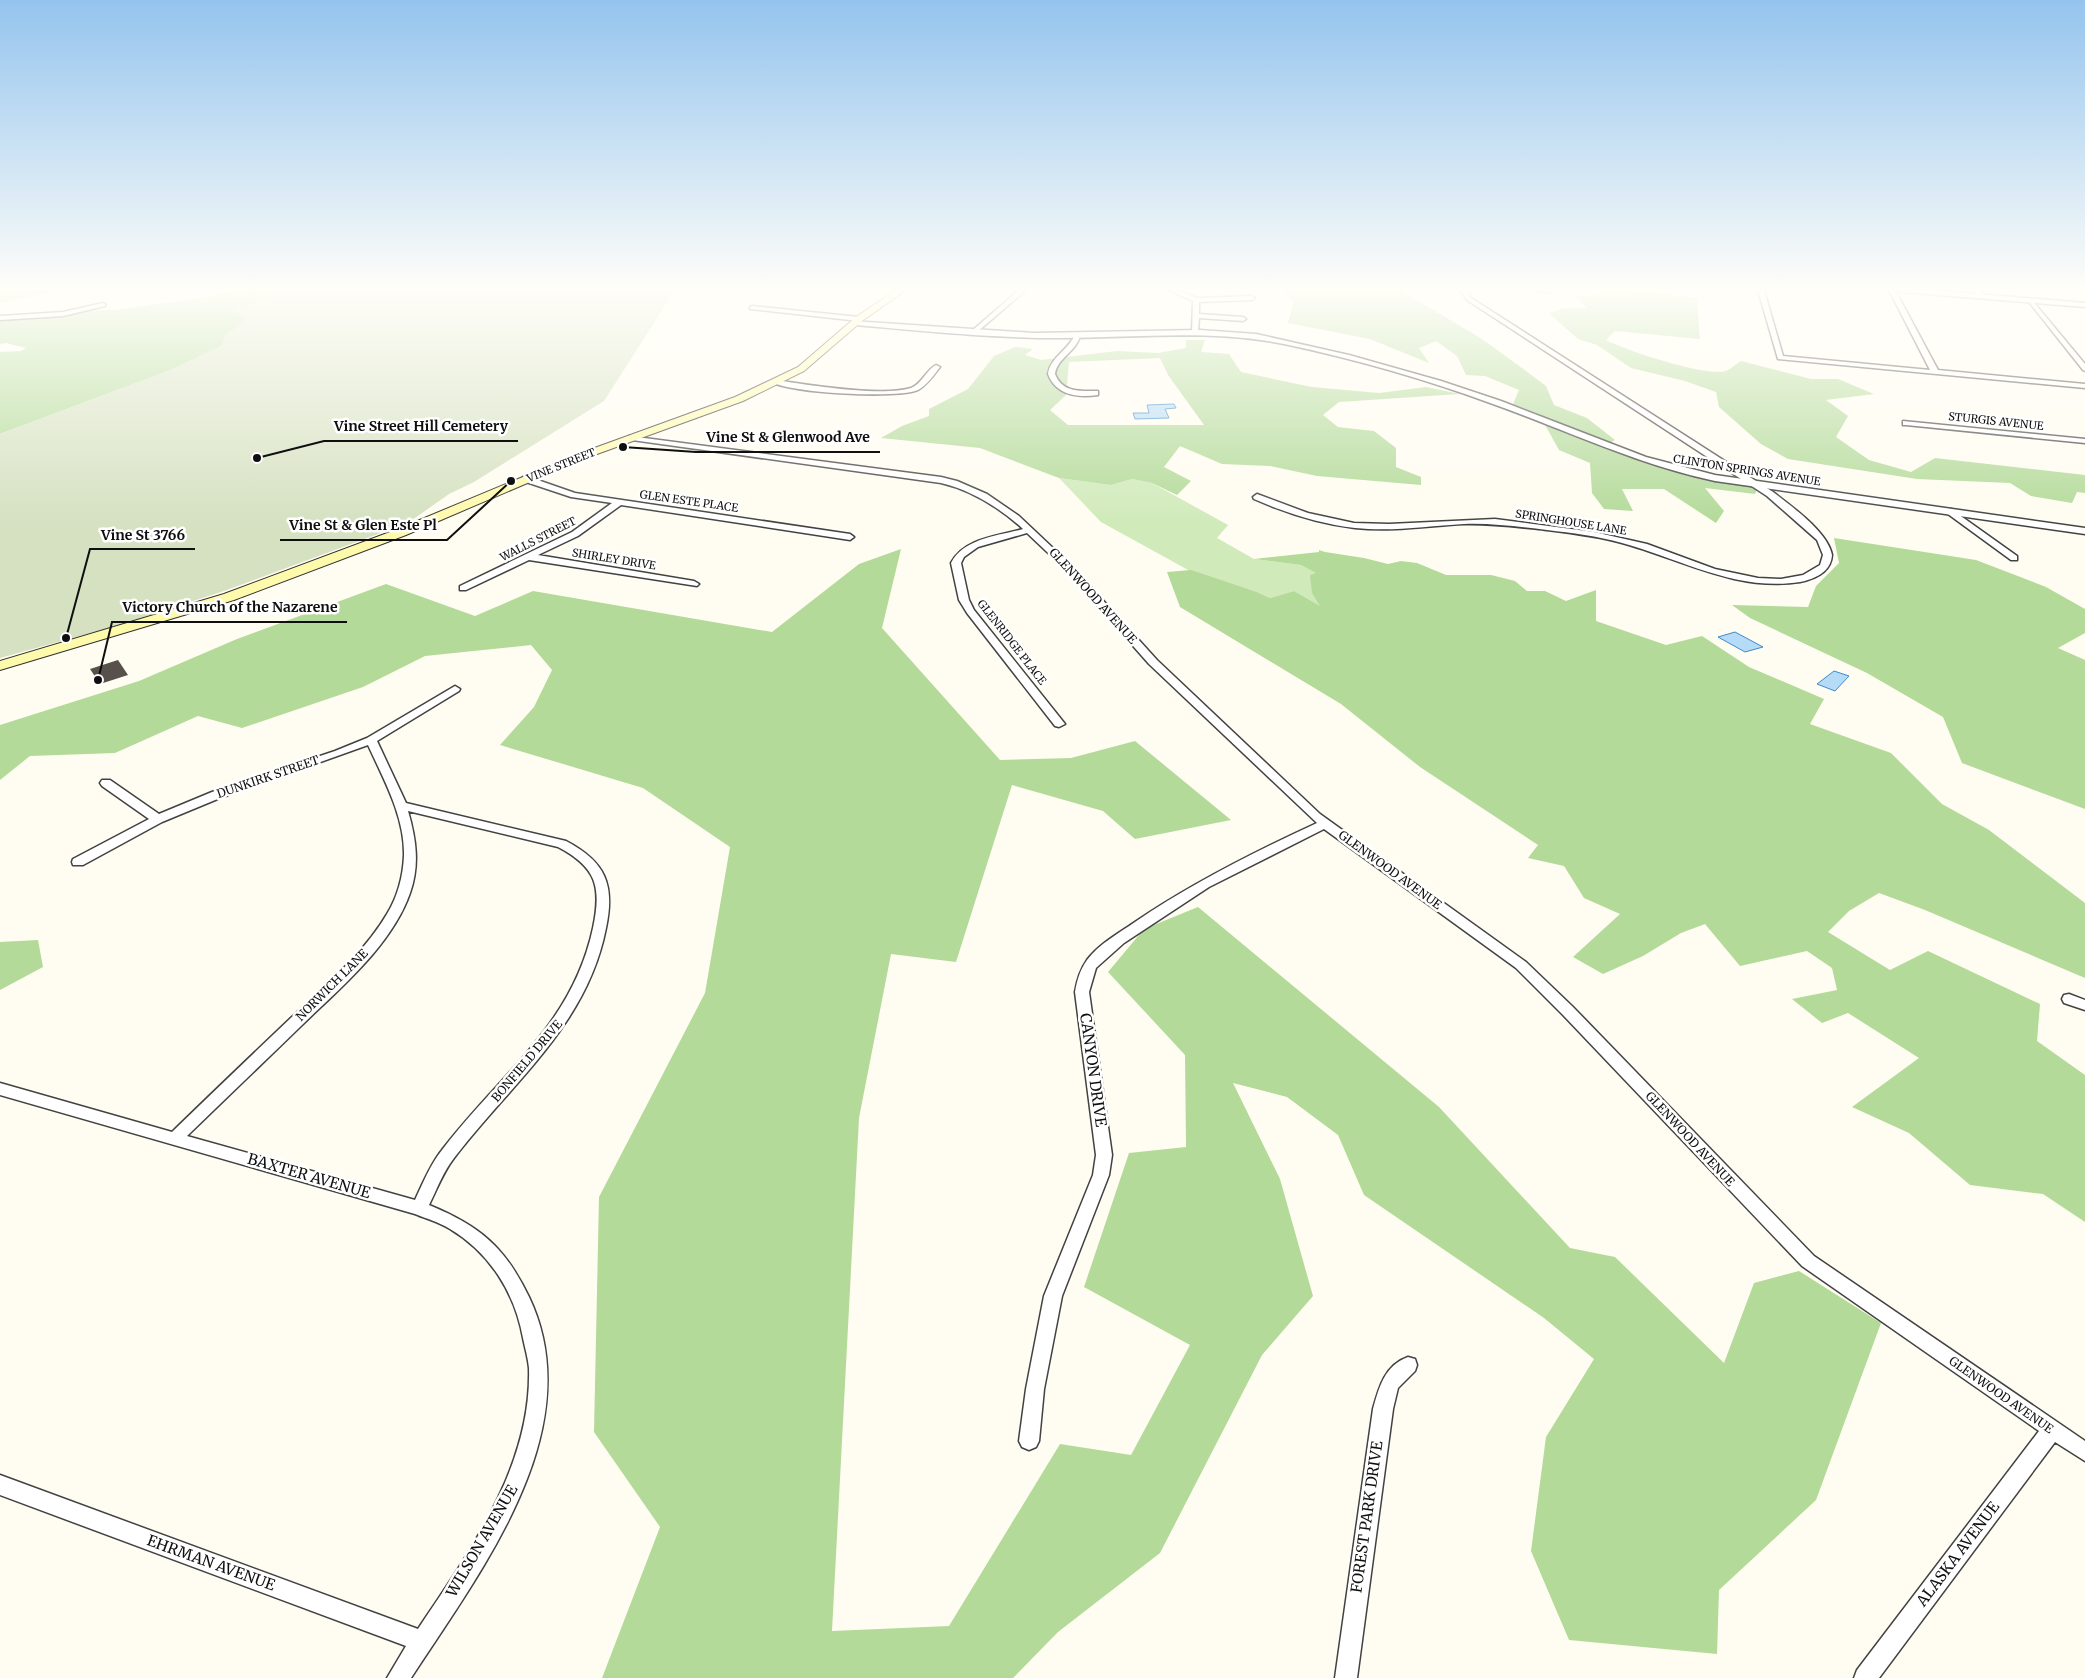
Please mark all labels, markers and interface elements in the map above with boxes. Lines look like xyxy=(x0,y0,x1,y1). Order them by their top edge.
street label: STURGIS AVENUE xyxy=(1948,409,2044,433)
callout: Vine Street Hill Cemetery xyxy=(324,412,518,441)
text: Vine Street Hill Cemetery xyxy=(333,417,509,435)
callout: Vine St & Glenwood Ave xyxy=(696,423,880,452)
text: Vine St & Glenwood Ave xyxy=(705,428,870,446)
street label: VINE STREET xyxy=(524,445,598,486)
street label: CLINTON SPRINGS AVENUE xyxy=(1672,451,1822,489)
street label: GLEN ESTE PLACE xyxy=(639,487,739,515)
street label: SPRINGHOUSE LANE xyxy=(1514,506,1628,538)
callout: Vine St & Glen Este Pl xyxy=(280,511,447,540)
street label: WALLS STREET xyxy=(497,514,579,565)
text: Vine St & Glen Este Pl xyxy=(288,516,437,534)
callout: Vine St 3766 xyxy=(90,520,195,549)
text: Vine St 3766 xyxy=(100,526,185,544)
street label: SHIRLEY DRIVE xyxy=(571,545,657,573)
street label: GLENWOOD AVENUE xyxy=(1046,545,1141,647)
callout: Victory Church of the Nazarene xyxy=(112,593,347,622)
street label: GLENRIDGE PLACE xyxy=(974,597,1050,687)
text: Victory Church of the Nazarene xyxy=(121,598,338,616)
street label: DUNKIRK STREET xyxy=(215,752,322,801)
street label: GLENWOOD AVENUE xyxy=(1336,827,1445,912)
street label: NORWICH LANE xyxy=(293,945,371,1024)
street label: CANYON DRIVE xyxy=(1076,1012,1111,1128)
street label: BONFIELD DRIVE xyxy=(488,1016,565,1105)
street label: GLENWOOD AVENUE xyxy=(1643,1088,1738,1189)
street label: BAXTER AVENUE xyxy=(245,1149,373,1202)
street label: GLENWOOD AVENUE xyxy=(1946,1353,2057,1436)
street label: FOREST PARK DRIVE xyxy=(1346,1439,1387,1594)
street label: WILSON AVENUE xyxy=(441,1481,522,1601)
street label: ALASKA AVENUE xyxy=(1911,1497,2004,1611)
street label: EHRMAN AVENUE xyxy=(145,1531,278,1595)

